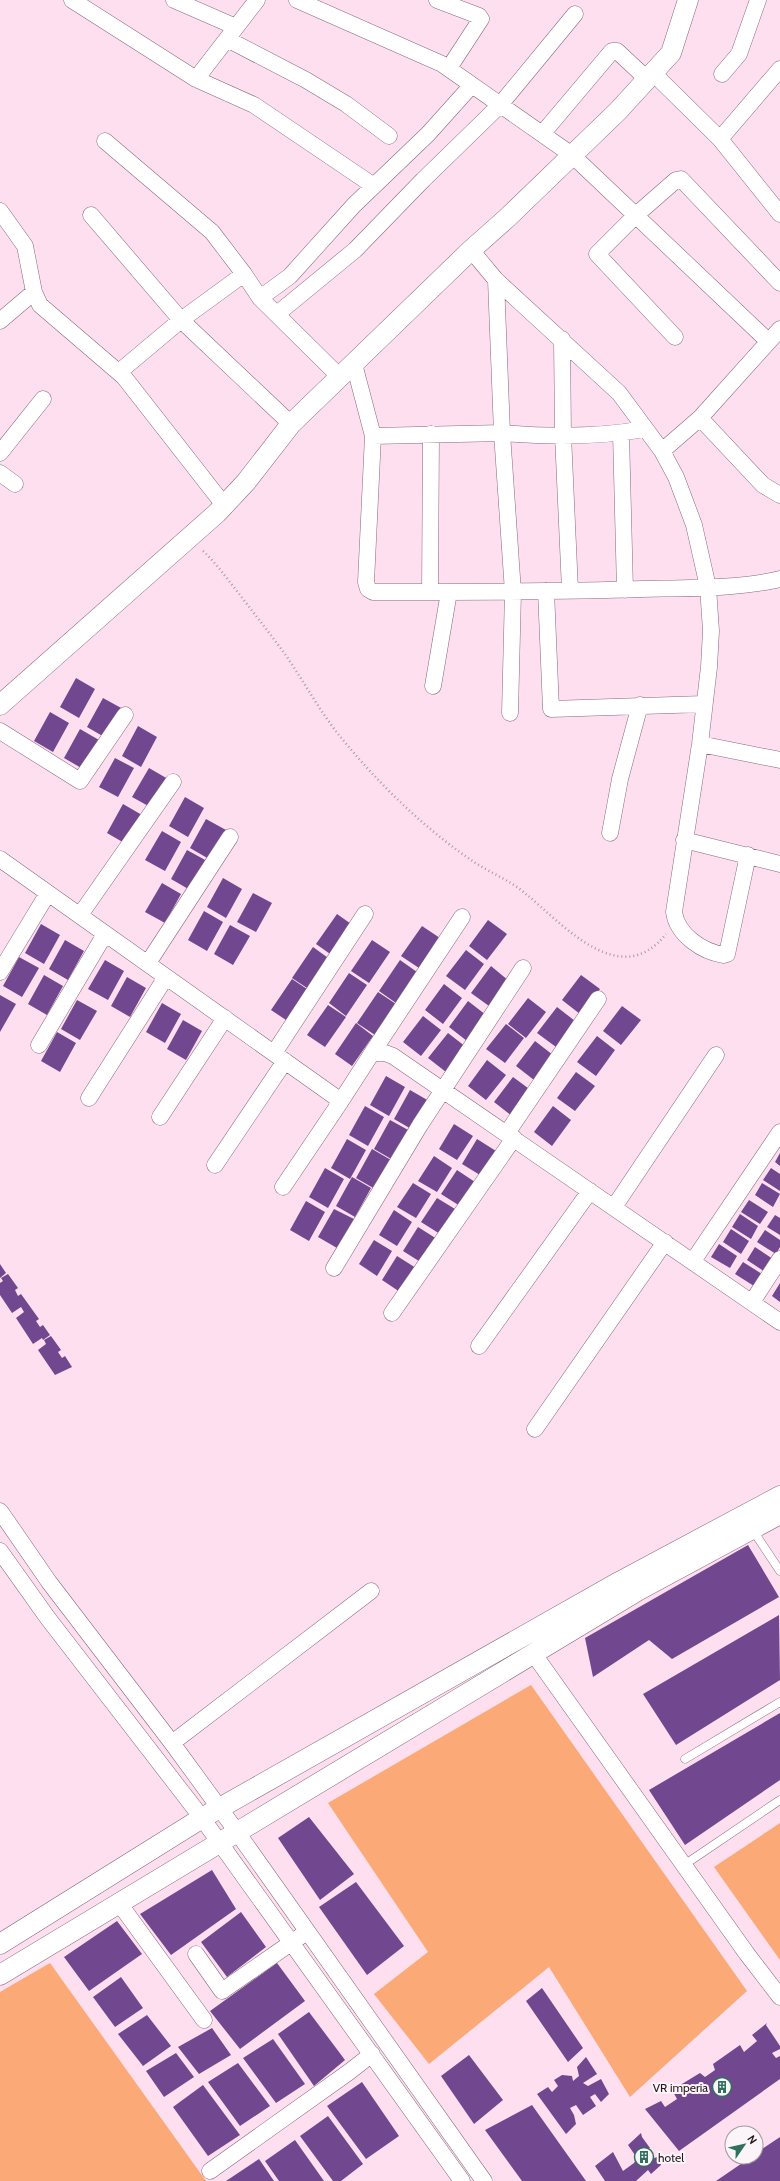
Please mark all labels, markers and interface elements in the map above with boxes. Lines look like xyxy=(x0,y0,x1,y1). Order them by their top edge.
building icon: VR imperia xyxy=(711,2076,733,2098)
place label: VR imperia xyxy=(653,2080,708,2095)
north arrow xyxy=(724,2125,764,2165)
text: N xyxy=(744,2132,760,2147)
building icon: hotel xyxy=(633,2146,655,2168)
place label: hotel xyxy=(658,2150,684,2165)

